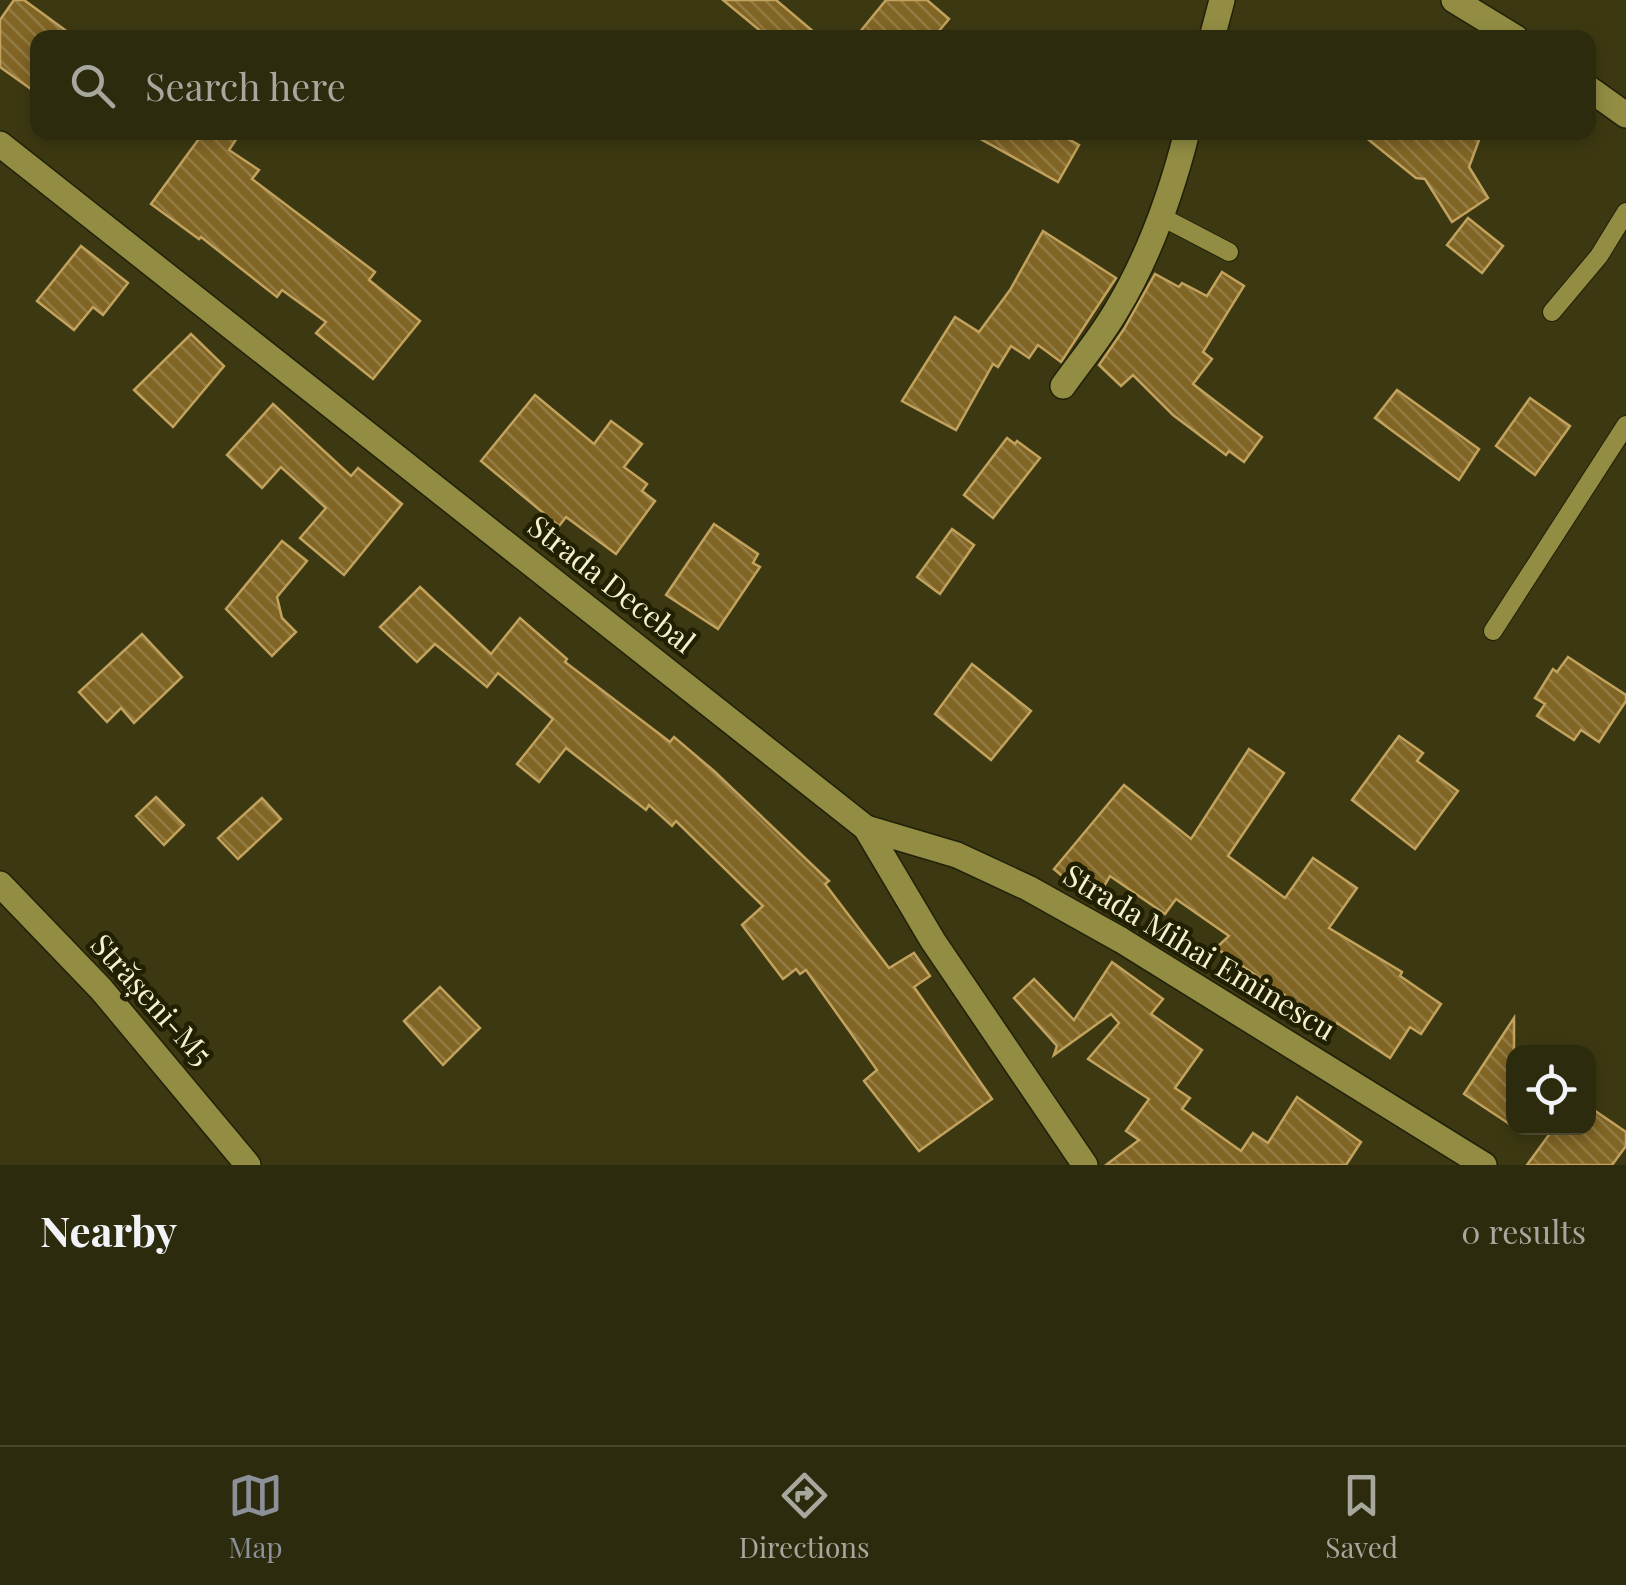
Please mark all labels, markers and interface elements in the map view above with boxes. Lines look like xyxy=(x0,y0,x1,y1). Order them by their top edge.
search box xyxy=(30,30,1596,140)
icon: search xyxy=(65,58,120,113)
text: Search here xyxy=(145,60,346,111)
street label: Strada Decebal xyxy=(520,506,704,661)
street label: Strada Mihai Eminescu xyxy=(1057,854,1343,1048)
street label: Strășeni-M5 xyxy=(83,925,222,1073)
map controls xyxy=(1506,1045,1596,1135)
button: locate xyxy=(1506,1045,1596,1135)
text: Nearby xyxy=(40,1202,177,1258)
text: 0 results xyxy=(1461,1209,1586,1252)
tab: Map xyxy=(228,1468,283,1565)
tab: Directions xyxy=(739,1468,870,1565)
tab: Saved xyxy=(1325,1468,1398,1565)

